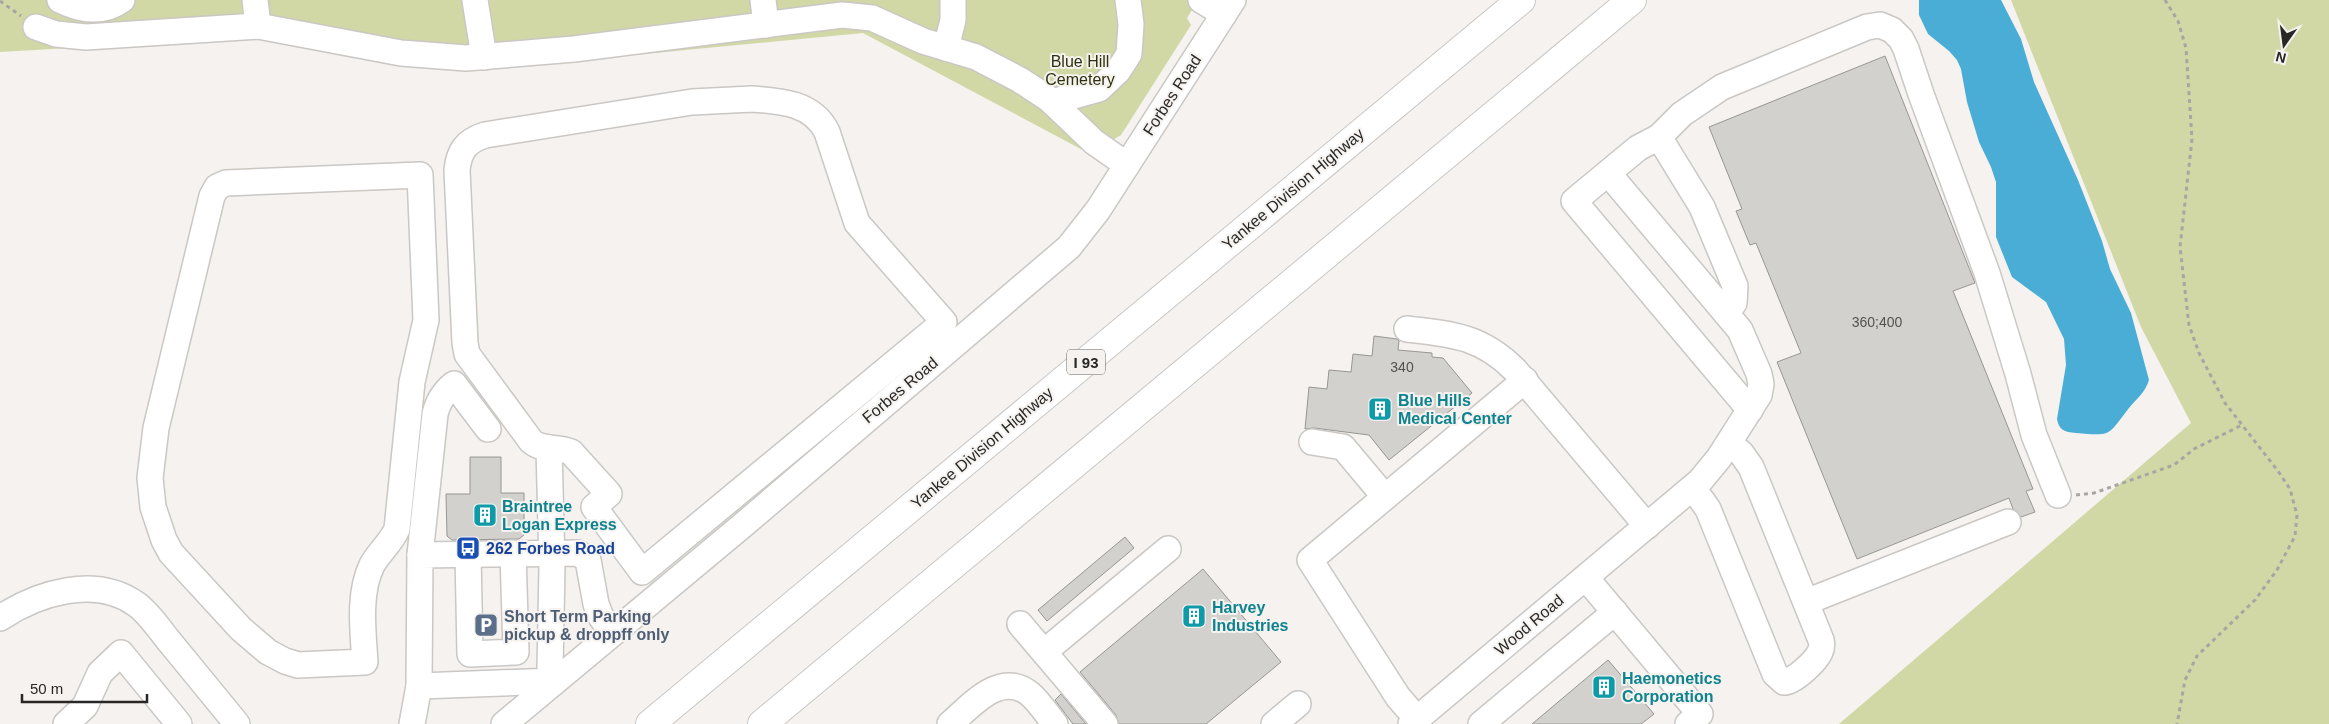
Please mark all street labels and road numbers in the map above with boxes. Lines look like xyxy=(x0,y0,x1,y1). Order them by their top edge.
street label: Forbes Road xyxy=(1140,52,1204,138)
street label: Yankee Division Highway xyxy=(1219,125,1367,253)
road number: I 93 xyxy=(1067,350,1105,374)
street label: Forbes Road xyxy=(859,354,941,426)
street label: Yankee Division Highway xyxy=(908,384,1056,512)
street label: Wood Road xyxy=(1491,591,1567,659)

